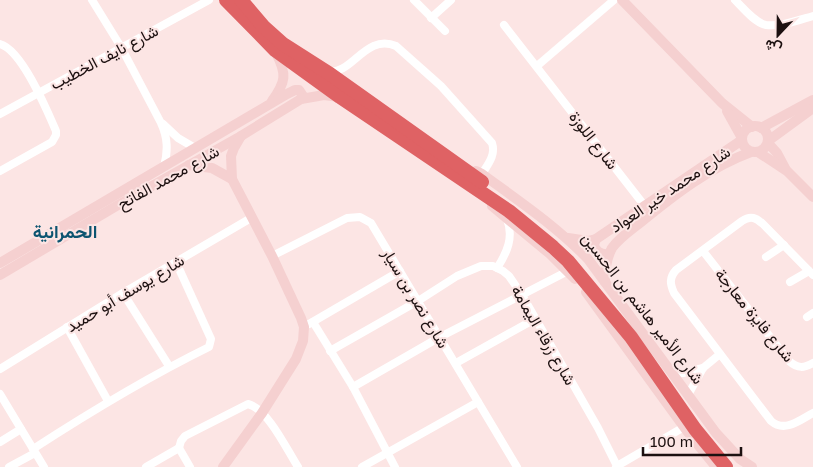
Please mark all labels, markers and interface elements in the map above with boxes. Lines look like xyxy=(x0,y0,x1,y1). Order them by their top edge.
north arrow xyxy=(753,10,803,60)
street label: شارع نايف الخطيب xyxy=(47,20,162,96)
text: ش xyxy=(762,35,784,59)
street label: شارع اللوزة xyxy=(563,107,623,174)
street label: شارع محمد الفاتح xyxy=(113,141,224,215)
street label: شارع محمد خير العواد xyxy=(606,141,735,238)
district label: الحمرانية xyxy=(33,220,97,243)
street label: شارع الأمير هاشم بن الحسين xyxy=(576,228,708,389)
street label: شارع نصر بن سيار xyxy=(376,244,454,353)
street label: شارع يوسف أبو حميد xyxy=(62,250,189,338)
street label: شارع فايزة معارجة xyxy=(710,264,799,367)
street label: شارع زرقاء اليمامة xyxy=(506,281,581,390)
scale bar xyxy=(643,424,740,456)
text: 100 m xyxy=(650,432,693,450)

